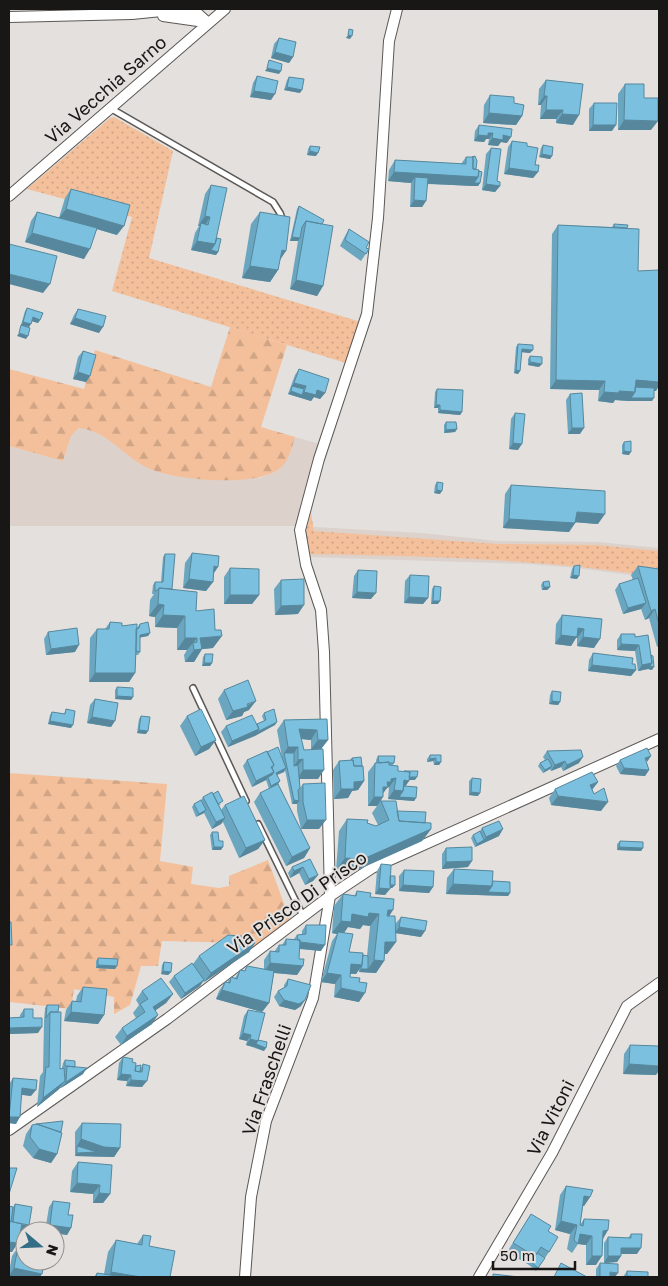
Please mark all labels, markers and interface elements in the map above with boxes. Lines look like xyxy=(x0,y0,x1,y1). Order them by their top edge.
street label: Via Vecchia Sarno xyxy=(40,31,171,148)
street label: Via Prisco Di Prisco xyxy=(222,846,371,959)
street label: Via Fraschelli xyxy=(237,1021,295,1138)
street label: Via Vitoni xyxy=(522,1076,579,1159)
north arrow xyxy=(15,1221,65,1271)
scale bar xyxy=(493,1238,576,1270)
text: N xyxy=(43,1243,63,1258)
text: 50 m xyxy=(500,1246,535,1264)

